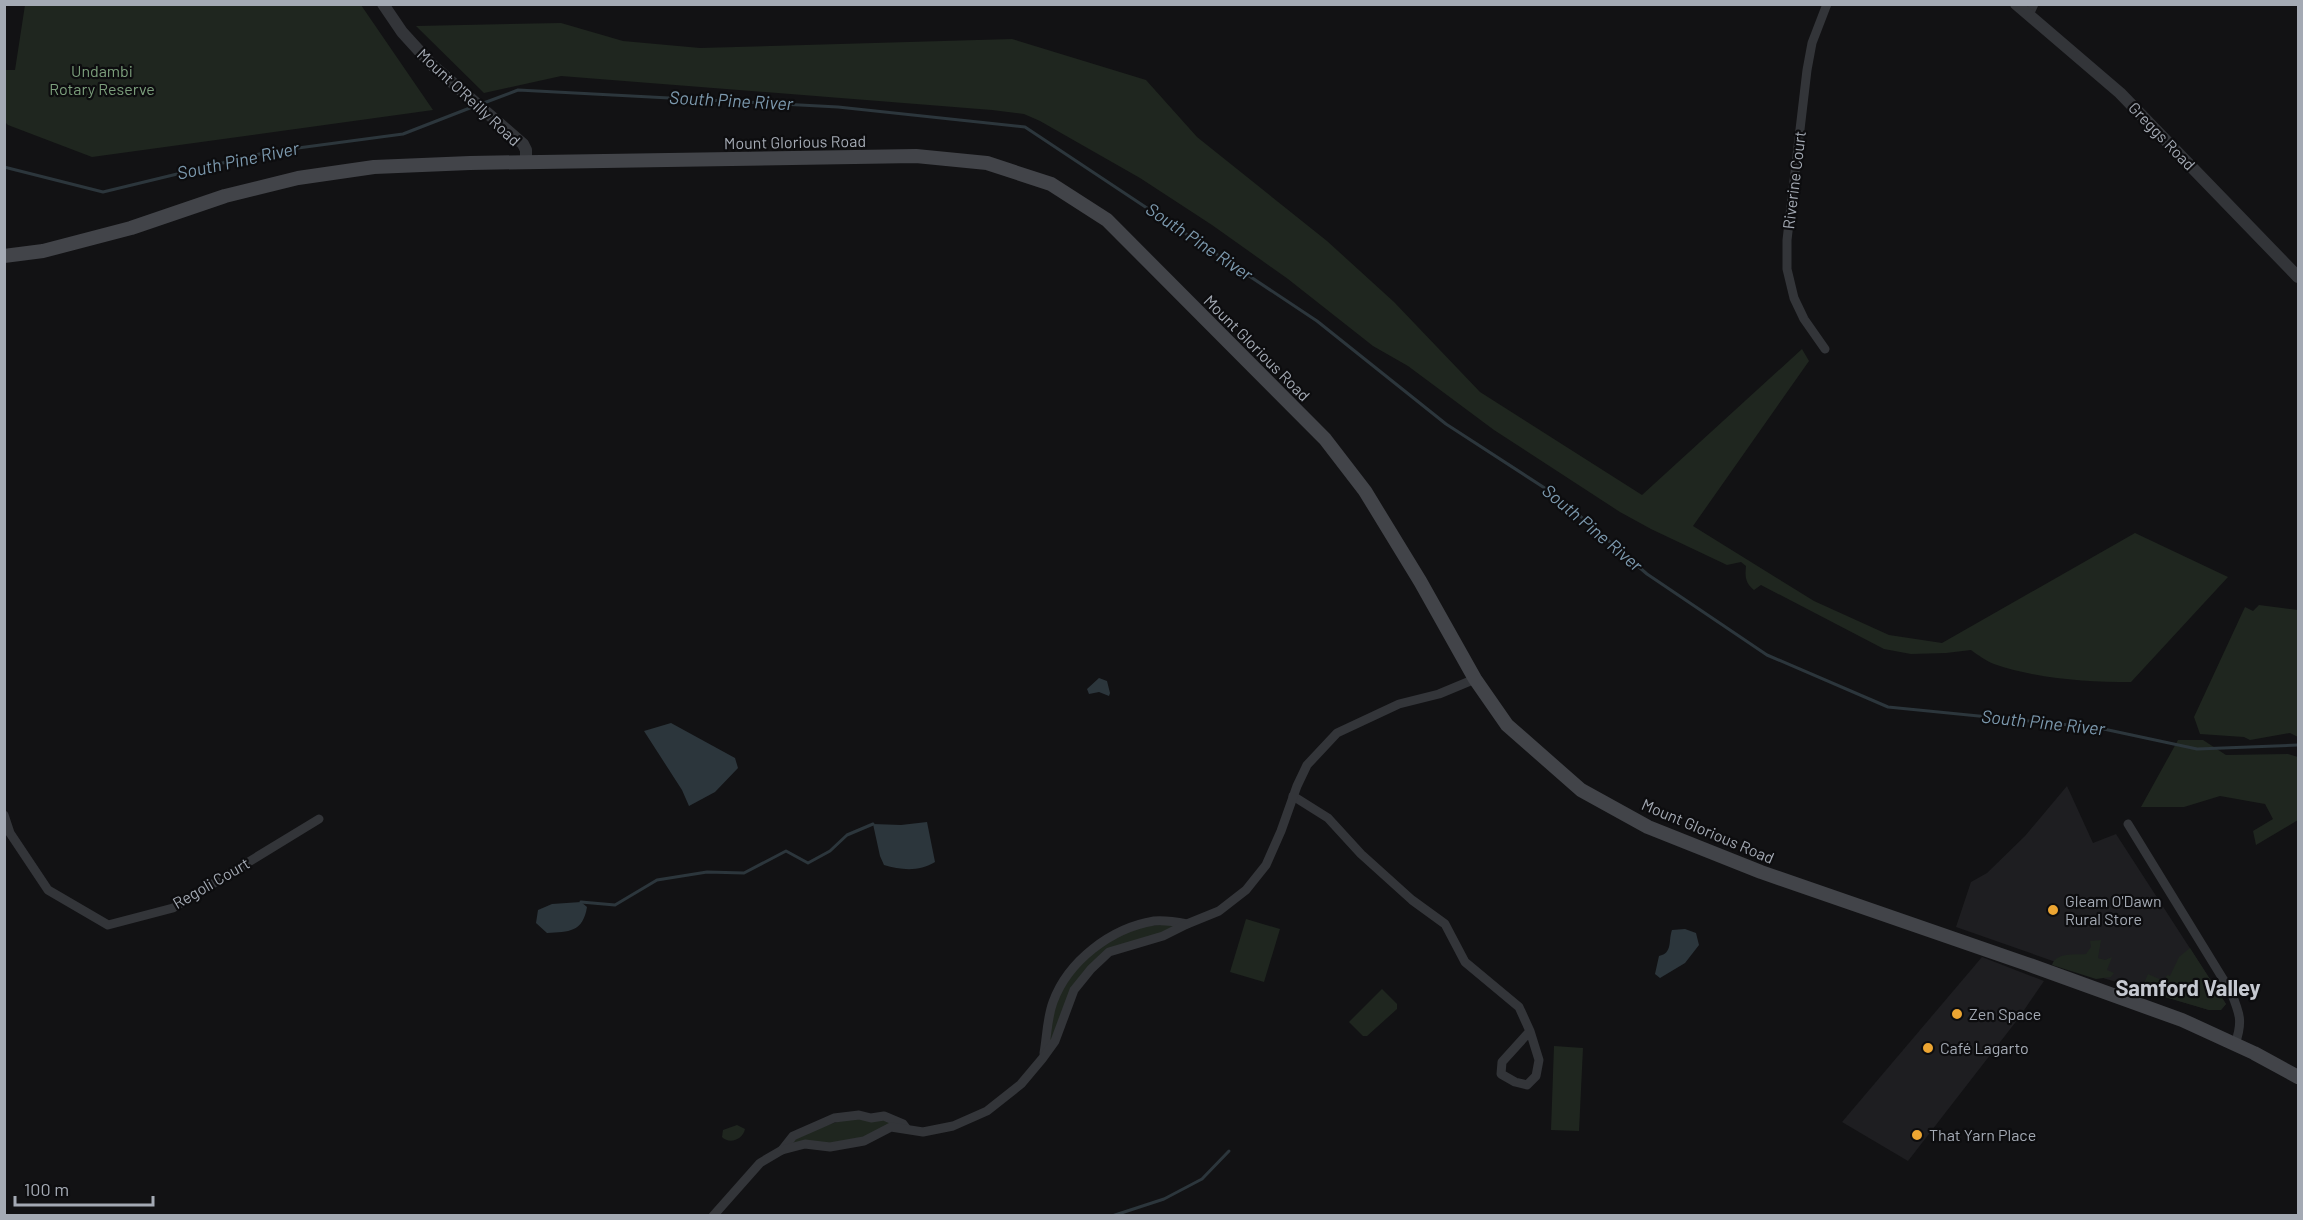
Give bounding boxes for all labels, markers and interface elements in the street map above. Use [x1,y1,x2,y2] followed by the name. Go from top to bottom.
[414,44,525,149] street label: Mount O'Reilly Road
[49,61,155,98] park label: Undambi Rotary Reserve
[669,86,794,114] water label: South Pine River
[2125,98,2200,174] street label: Greggs Road
[1778,130,1809,230] street label: Riverine Court
[724,131,866,152] street label: Mount Glorious Road
[175,136,301,184] water label: South Pine River
[1142,197,1258,285] water label: South Pine River
[1200,291,1314,405] street label: Mount Glorious Road
[1538,479,1648,576] water label: South Pine River
[1980,705,2107,739] water label: South Pine River
[1639,794,1777,867] street label: Mount Glorious Road
[169,853,252,912] street label: Regoli Court
[2065,891,2162,928] place label: Gleam O'Dawn Rural Store
[2046,903,2060,917] marker: Gleam O'Dawn Rural Store
[2115,974,2261,1000] district label: Samford Valley
[1969,1004,2041,1023] place label: Zen Space
[1950,1007,1964,1021] marker: Zen Space
[1940,1038,2029,1057] place label: Café Lagarto
[1921,1041,1935,1055] marker: Café Lagarto
[1929,1125,2036,1144] place label: That Yarn Place
[1910,1128,1924,1142] marker: That Yarn Place
[15,1169,153,1207] scale bar
[24,1178,69,1200] text: 100 m

